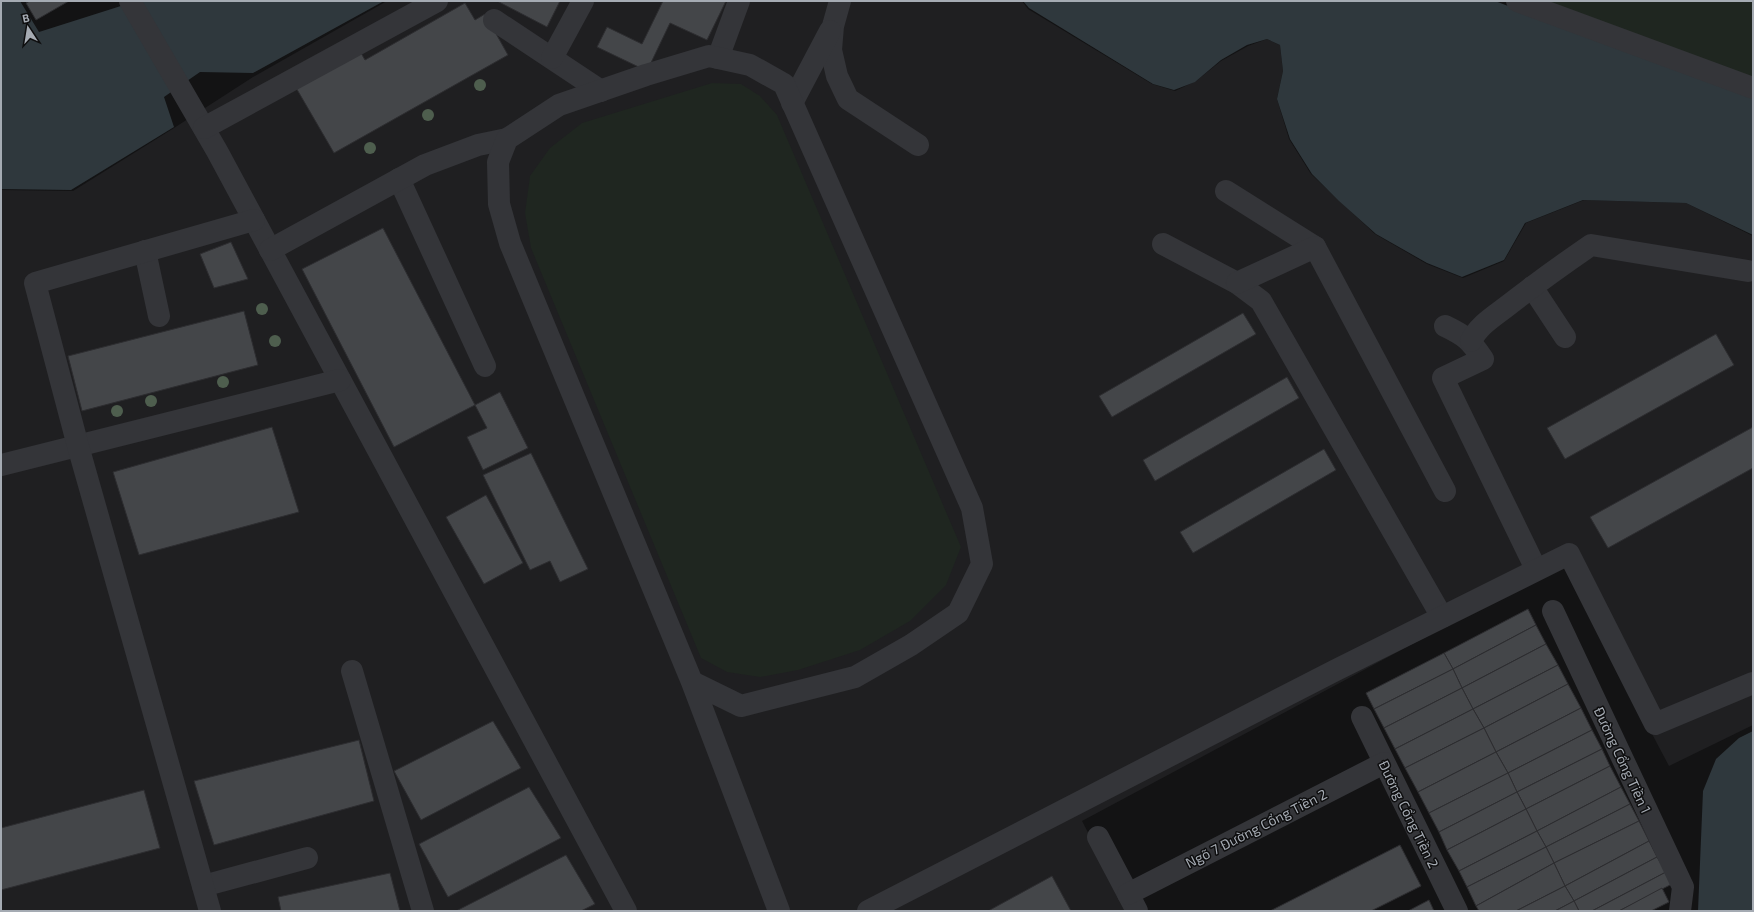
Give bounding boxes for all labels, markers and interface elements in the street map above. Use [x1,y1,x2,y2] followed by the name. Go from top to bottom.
[8,8,48,48] north arrow
[21,11,31,25] text: B
[1591,704,1655,816] street label: Đường Cổng Tiền 1
[1376,757,1443,871] street label: Đường Cổng Tiền 2
[1182,785,1330,871] street label: Ngõ 7 Đường Cổng Tiền 2

